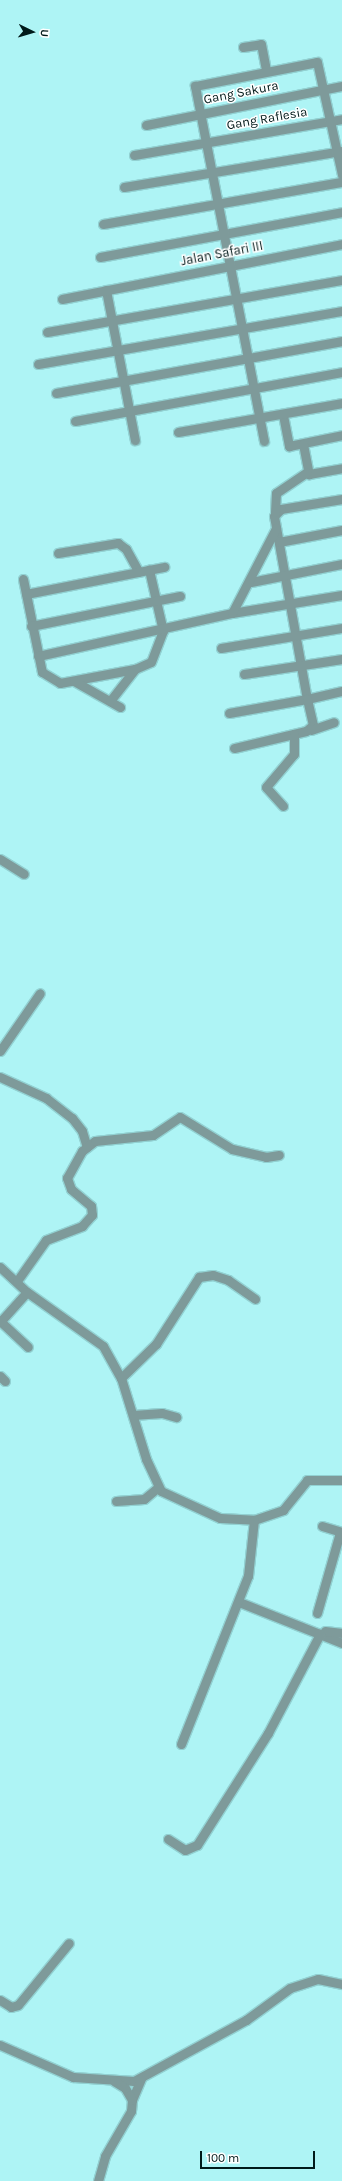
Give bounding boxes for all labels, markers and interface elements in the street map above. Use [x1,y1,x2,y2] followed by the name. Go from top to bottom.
[12,12,52,52] north arrow
[38,29,51,37] text: U
[202,78,280,108] street label: Gang Sakura
[225,104,309,134] street label: Gang Raflesia
[180,238,264,270] street label: Jalan Safari III
[202,2143,317,2169] scale bar
[207,2151,239,2165] text: 100 m

